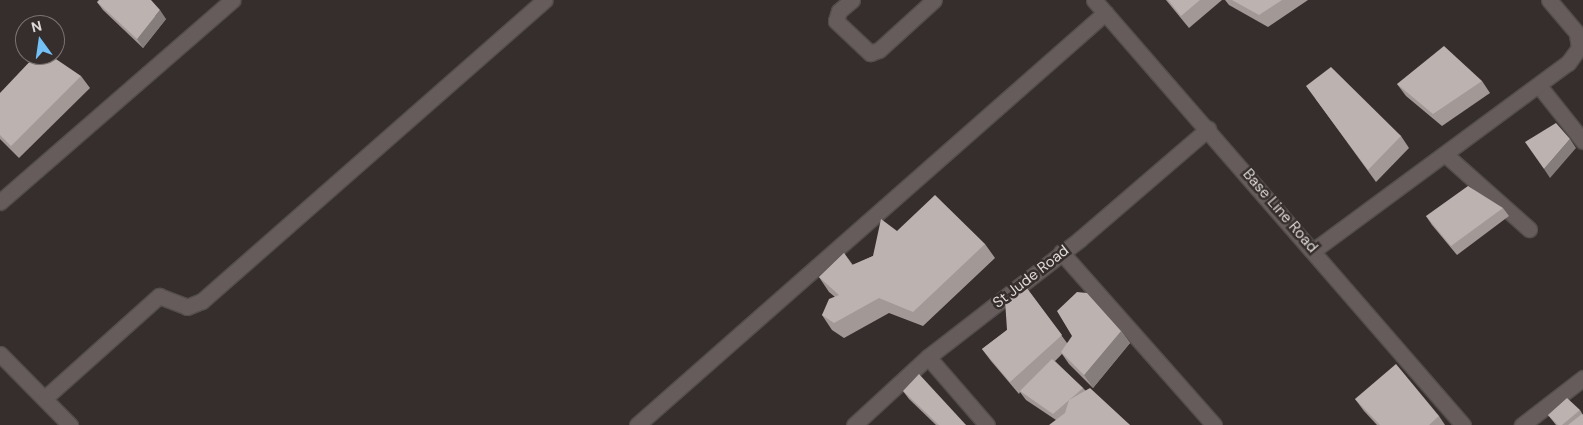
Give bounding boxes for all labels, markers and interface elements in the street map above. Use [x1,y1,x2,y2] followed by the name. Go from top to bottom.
[15,15,65,65] north arrow
[29,16,44,36] text: N
[1239,166,1321,256] street label: Base Line Road
[989,242,1073,312] street label: St Jude Road

